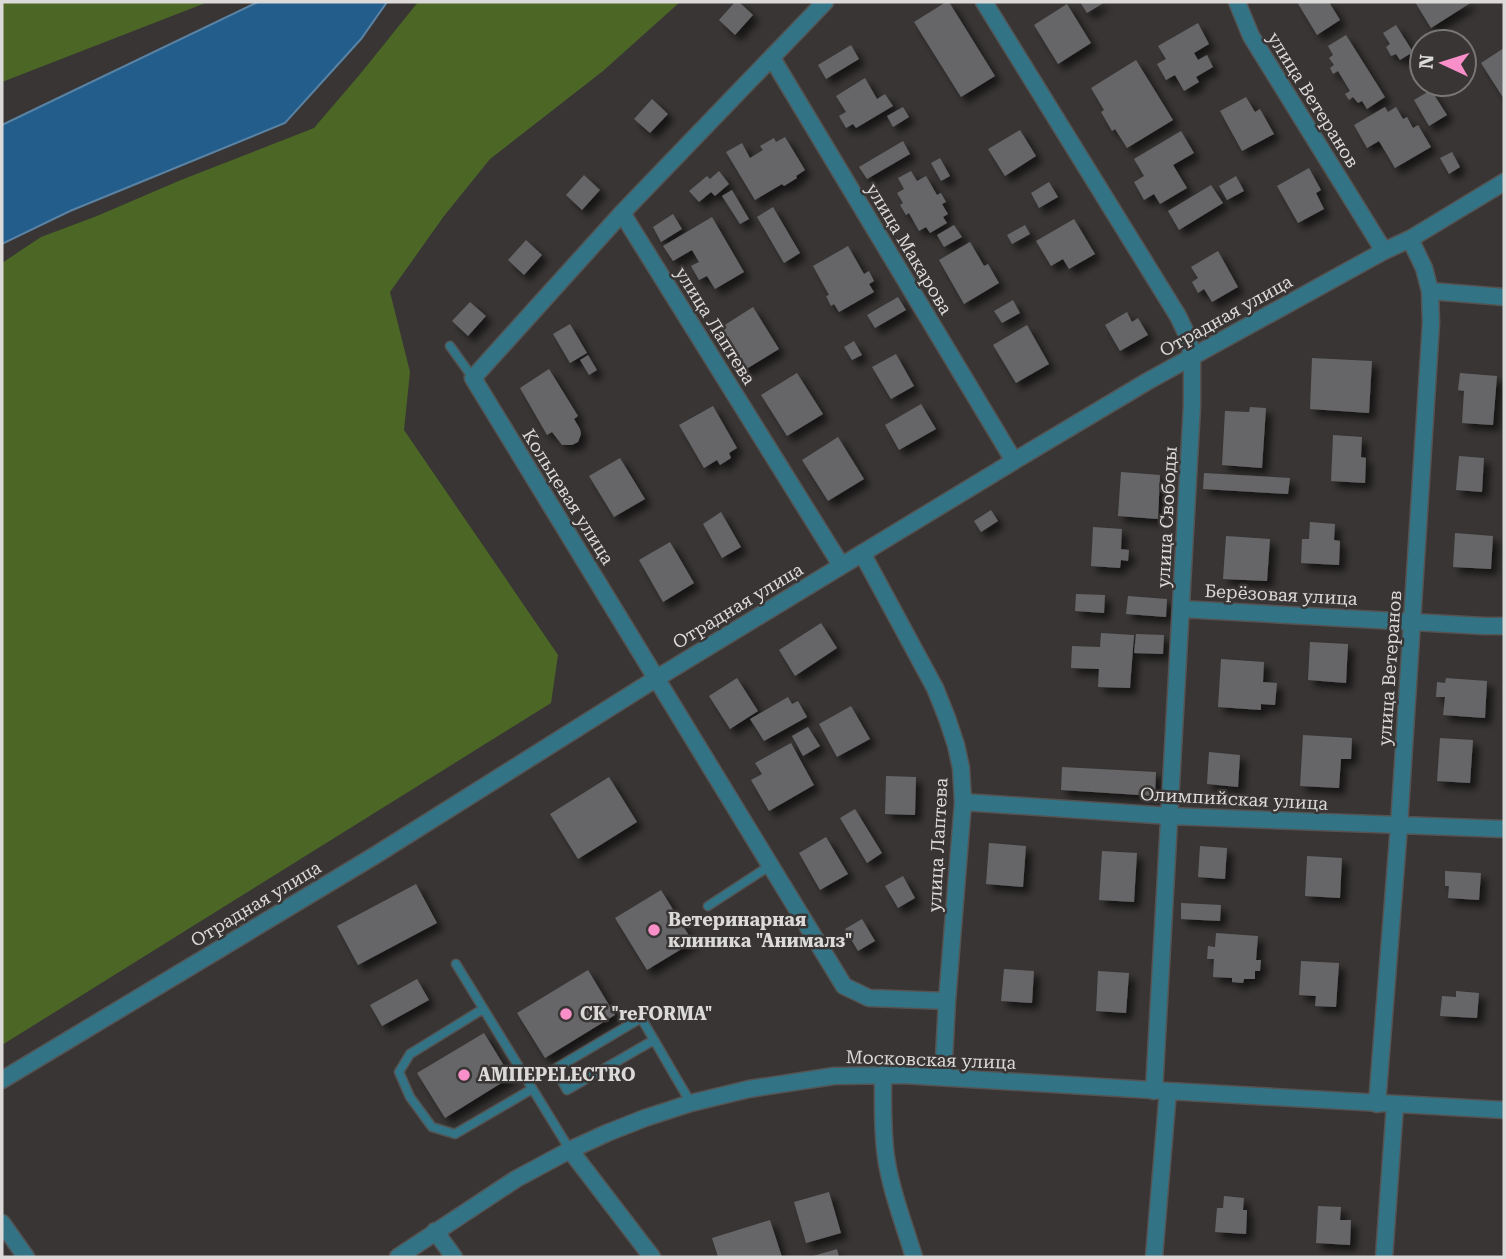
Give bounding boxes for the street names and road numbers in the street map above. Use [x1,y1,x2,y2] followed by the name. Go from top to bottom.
[1263,28,1364,171] street label: улица Ветеранов
[862,179,957,318] street label: улица Макарова
[671,263,760,389] street label: улица Лаптева
[1156,270,1296,361] street label: Отрадная улица
[518,425,619,569] street label: Кольцевая улица
[1152,445,1181,588] street label: улица Свободы
[669,558,807,653] street label: Отрадная улица
[1204,580,1358,609] street label: Берёзовая улица
[1374,590,1405,746] street label: улица Ветеранов
[923,777,952,913] street label: улица Лаптева
[1139,783,1329,814] street label: Олимпийская улица
[187,856,325,951] street label: Отрадная улица
[845,1046,1017,1073] street label: Московская улица

